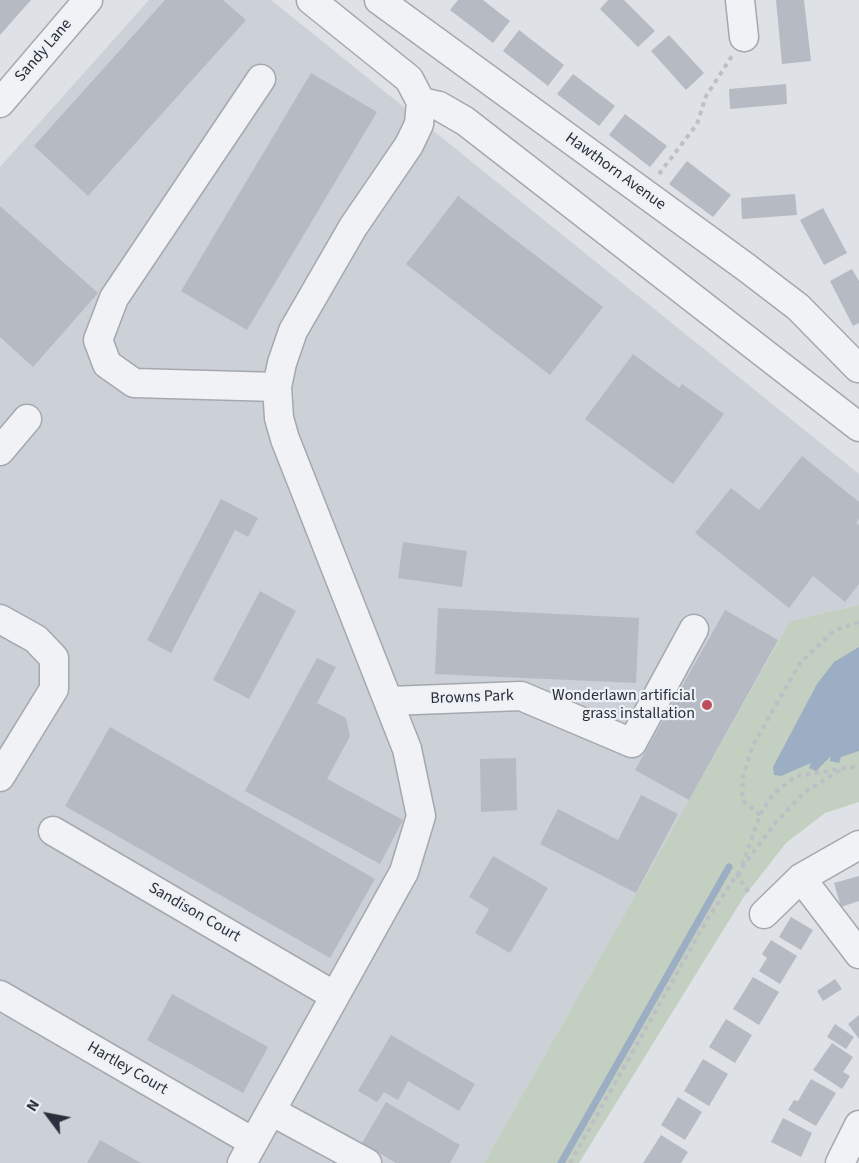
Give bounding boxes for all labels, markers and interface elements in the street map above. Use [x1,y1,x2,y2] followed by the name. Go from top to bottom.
[11,15,77,87] street label: Sandy Lane
[561,129,669,215] street label: Hawthorn Avenue
[552,686,695,724] place label: Wonderlawn artificial grass installation
[430,687,514,709] street label: Browns Park
[700,698,714,712] marker: Wonderlawn artificial grass installation
[145,879,243,947] street label: Sandison Court
[83,1038,171,1100] street label: Hartley Court
[18,1085,78,1145] north arrow
[21,1095,45,1116] text: N

